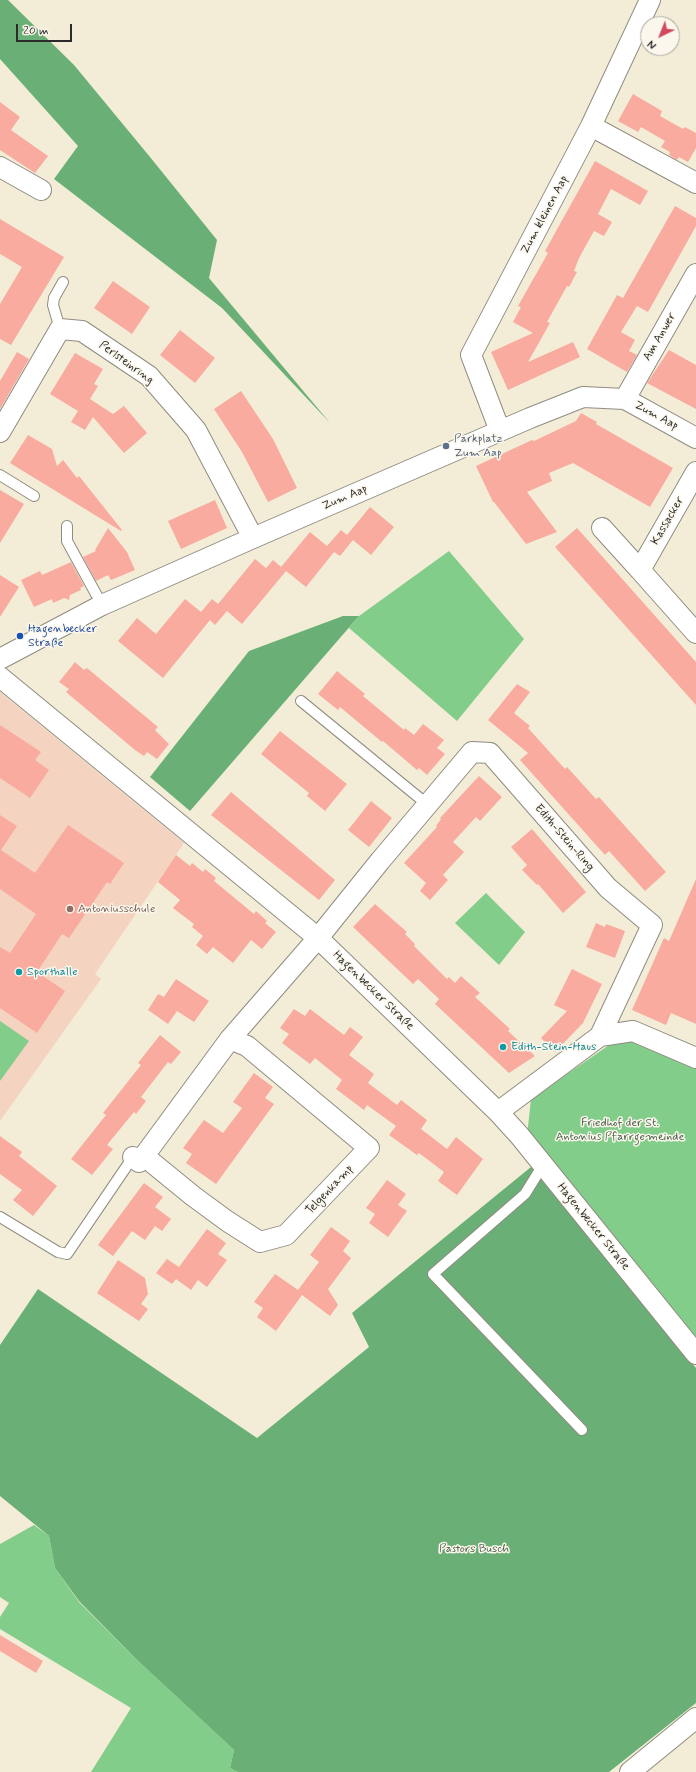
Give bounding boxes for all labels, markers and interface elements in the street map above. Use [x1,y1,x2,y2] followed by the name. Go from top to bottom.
[18,16,74,42] scale bar
[640,16,680,56] north arrow
[23,23,49,39] text: 20 m
[645,36,660,52] text: N
[518,173,572,257] street label: Zum kleinen Aap
[640,310,680,364] street label: Am Anwer
[96,338,156,388] street label: Perlsteinring
[632,398,680,434] street label: Zum Aap
[454,432,503,460] place label: Parkplatz Zum Aap
[441,441,451,451] marker: Parkplatz Zum Aap
[320,482,370,514] street label: Zum Aap
[648,494,688,548] street label: Kassacker
[28,622,97,650] place label: Hagenbecker Straße
[15,631,25,641] marker: Hagenbecker Straße
[531,802,597,874] street label: Edith-Stein-Ring
[78,902,155,916] place label: Antoniusschule
[65,904,75,914] marker: Antoniusschule
[329,948,417,1034] street label: Hagenbecker Straße
[27,965,78,979] place label: Sporthalle
[14,967,24,977] marker: Sporthalle
[511,1040,596,1054] place label: Edith-Stein-Haus
[498,1042,508,1052] marker: Edith-Stein-Haus
[556,1116,684,1144] park label: Friedhof der St. Antonius Pfarrgemeinde
[303,1162,357,1218] street label: Telgenkamp
[553,1181,633,1273] street label: Hagenbecker Straße
[439,1542,509,1556] park label: Pastors Busch

